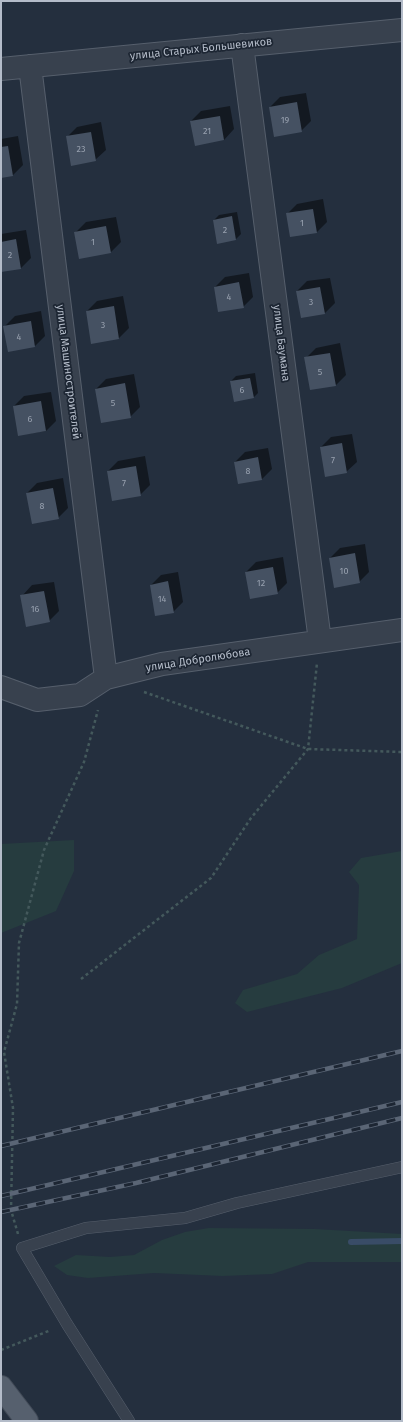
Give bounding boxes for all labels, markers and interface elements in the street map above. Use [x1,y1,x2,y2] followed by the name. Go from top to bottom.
[129,35,273,63] street label: улица Старых Большевиков
[281,115,289,125] house number: 19
[203,126,211,136] house number: 21
[77,144,85,154] house number: 23
[300,218,304,228] house number: 1
[223,225,227,235] house number: 2
[91,237,95,247] house number: 1
[8,250,12,260] house number: 2
[227,292,231,302] house number: 4
[309,297,313,307] house number: 3
[53,304,83,440] street label: улица Машиностроителей
[270,304,292,382] street label: улица Баумана
[101,320,105,330] house number: 3
[17,332,21,342] house number: 4
[318,367,322,377] house number: 5
[240,385,244,395] house number: 6
[111,398,115,408] house number: 5
[28,414,32,424] house number: 6
[331,455,335,465] house number: 7
[246,466,250,476] house number: 8
[122,478,126,488] house number: 7
[40,501,44,511] house number: 8
[340,566,348,576] house number: 10
[257,578,265,588] house number: 12
[158,594,166,604] house number: 14
[31,604,39,614] house number: 16
[145,645,251,675] street label: улица Добролюбова

